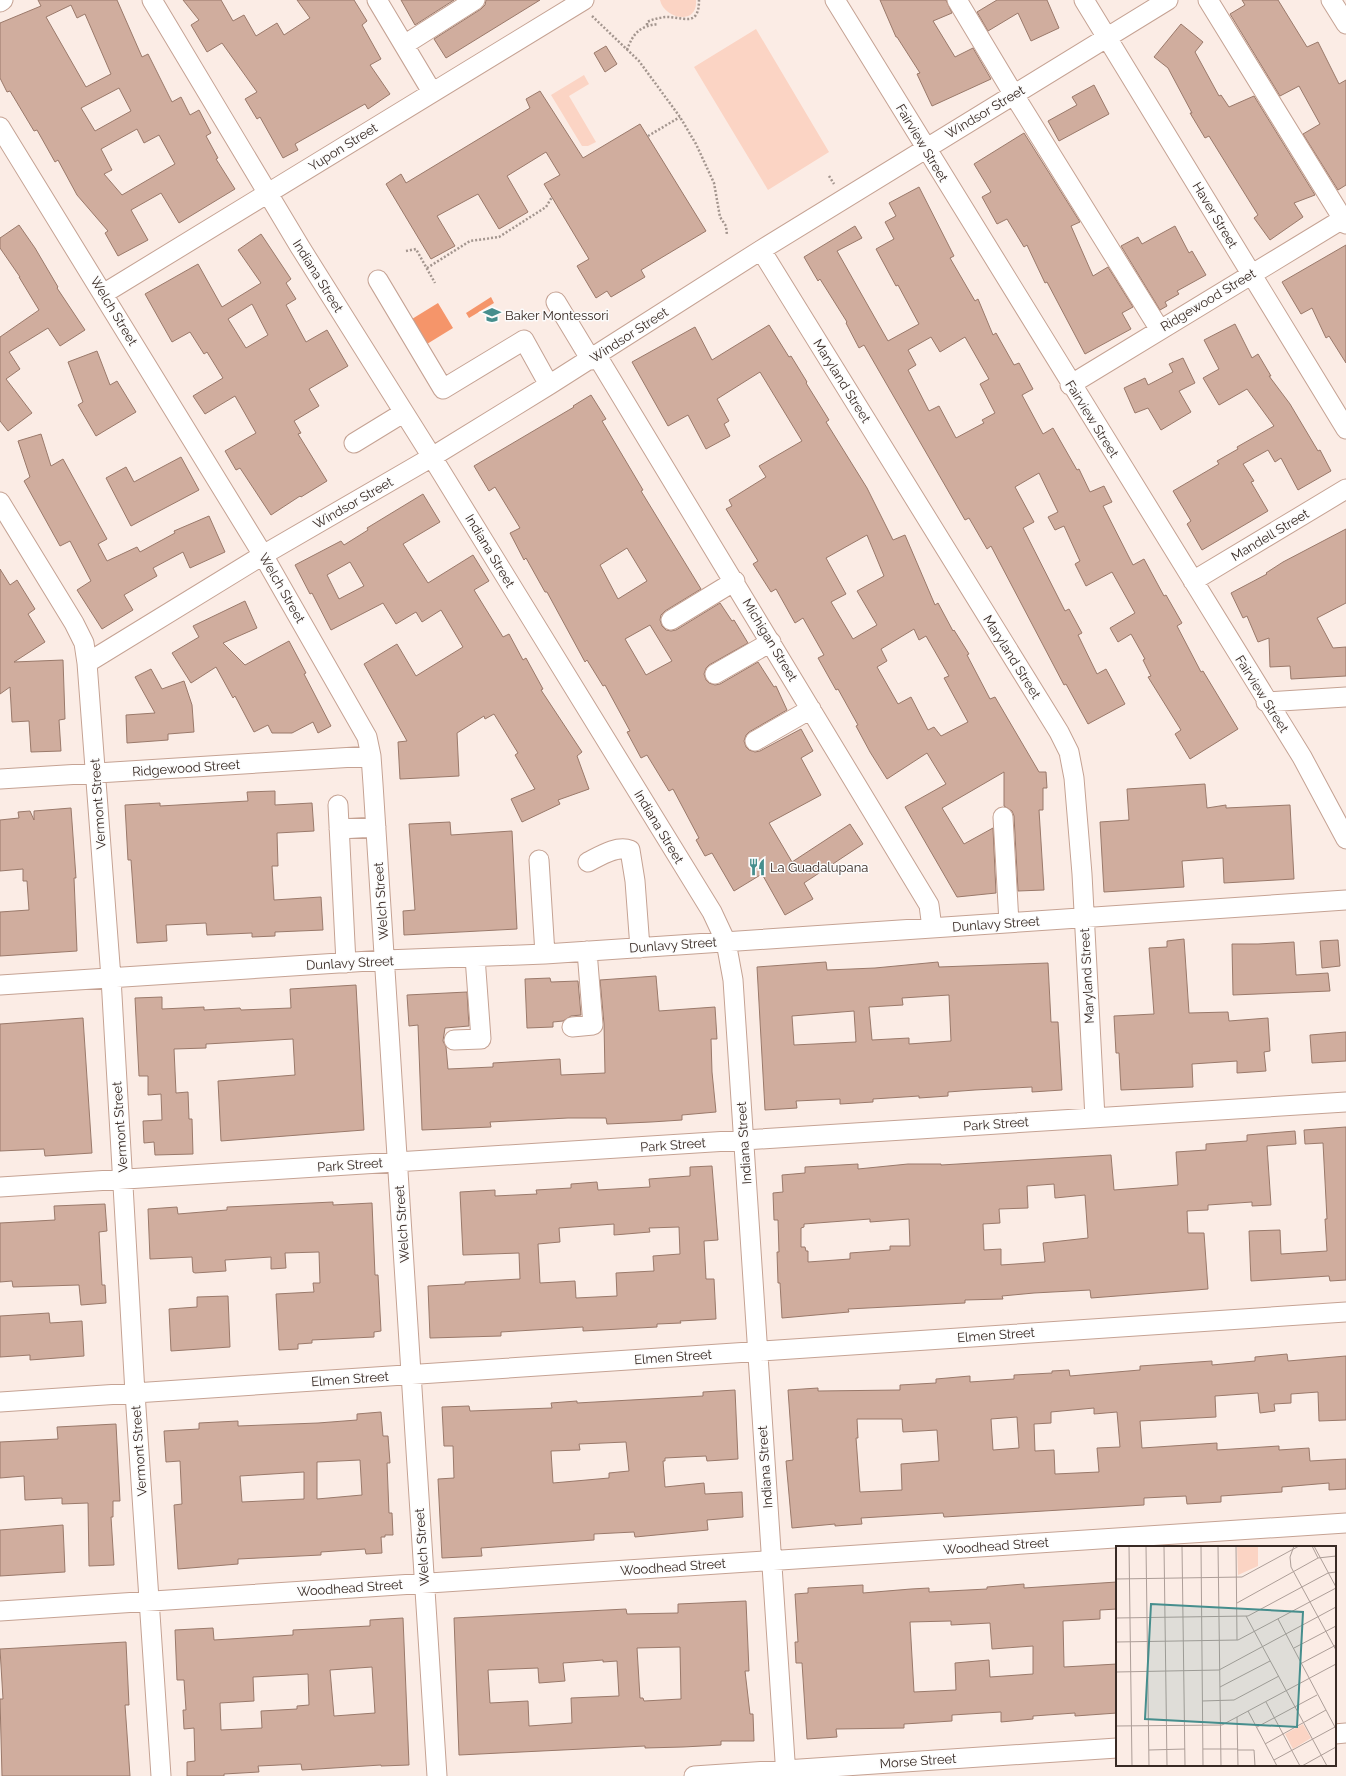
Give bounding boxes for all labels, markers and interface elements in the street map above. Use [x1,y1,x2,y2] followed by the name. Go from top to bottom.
[943,82,1028,142] street label: Windsor Street
[893,101,951,185] street label: Fairview Street
[306,120,381,174] street label: Yupon Street
[1189,179,1241,251] street label: Haver Street
[290,237,347,316] street label: Indiana Street
[1158,265,1259,334] street label: Ridgewood Street
[87,274,141,349] street label: Welch Street
[587,304,671,366] street label: Windsor Street
[482,305,502,325] school or university icon: Baker Montessori
[505,308,609,323] place label: Baker Montessori
[810,336,874,426] street label: Maryland Street
[1062,378,1122,461] street label: Fairview Street
[310,474,396,532] street label: Windsor Street
[1229,506,1312,564] street label: Mandell Street
[462,512,518,591] street label: Indiana Street
[256,550,308,626] street label: Welch Street
[739,596,801,685] street label: Michigan Street
[980,612,1044,702] street label: Maryland Street
[1232,653,1292,736] street label: Fairview Street
[87,757,109,850] street label: Vermont Street
[132,757,241,779] street label: Ridgewood Street
[631,788,687,867] street label: Indiana Street
[747,857,767,877] restaurant icon: La Guadalupana
[770,860,868,875] place label: La Guadalupana
[371,861,391,940] street label: Welch Street
[952,913,1041,935] street label: Dunlavy Street
[1077,927,1097,1024] street label: Maryland Street
[629,934,718,956] street label: Dunlavy Street
[306,953,395,973] street label: Dunlavy Street
[109,1080,131,1173] street label: Vermont Street
[734,1101,754,1185] street label: Indiana Street
[963,1114,1030,1134] street label: Park Street
[640,1135,707,1155] street label: Park Street
[317,1155,384,1175] street label: Park Street
[392,1184,412,1263] street label: Welch Street
[957,1325,1036,1345] street label: Elmen Street
[634,1347,713,1367] street label: Elmen Street
[311,1369,390,1389] street label: Elmen Street
[128,1404,150,1497] street label: Vermont Street
[755,1425,775,1509] street label: Indiana Street
[412,1507,432,1586] street label: Welch Street
[943,1535,1050,1557] street label: Woodhead Street
[1116,1546,1336,1766] inset map
[620,1556,727,1578] street label: Woodhead Street
[297,1577,404,1599] street label: Woodhead Street
[879,1751,957,1771] street label: Morse Street

